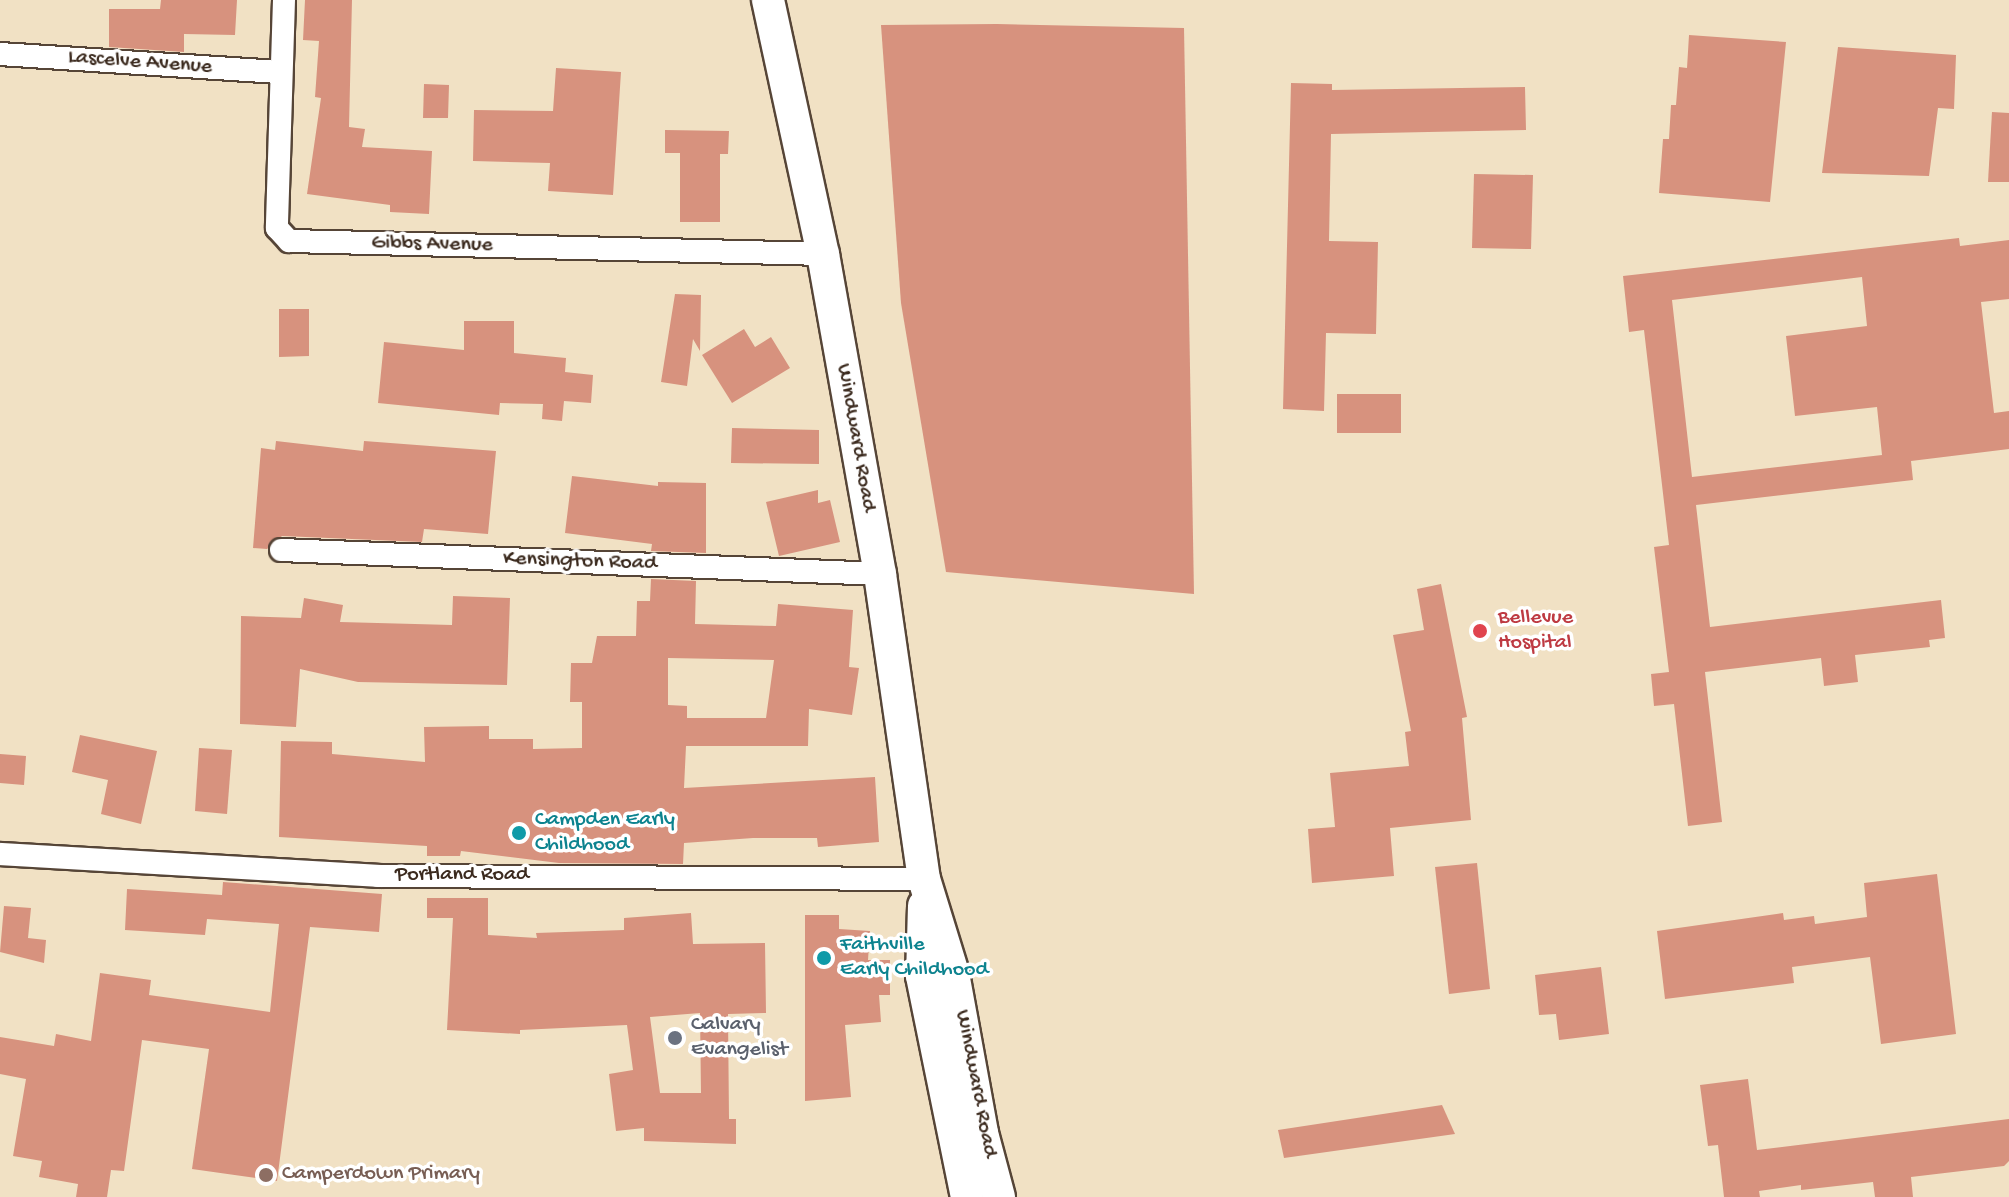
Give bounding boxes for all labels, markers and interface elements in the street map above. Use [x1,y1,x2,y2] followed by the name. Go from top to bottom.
[67,45,213,81] street label: Lascelve Avenue
[371,231,493,259] street label: Gibbs Avenue
[829,362,881,514] street label: Windward Road
[503,546,657,578] street label: Kensington Road
[1498,605,1573,656] place label: Bellevue Hospital
[1469,620,1491,642] marker: Bellevue Hospital
[535,807,675,858] place label: Campden Early Childhood
[510,824,528,842] marker: Campden Early Childhood
[395,863,529,889] street label: Portland Road
[840,932,988,984] place label: Faithville Early Childhood
[815,949,833,967] marker: Faithville Early Childhood
[948,1008,1002,1160] street label: Windward Road
[691,1012,788,1064] place label: Calvary Evangelist
[666,1029,684,1047] marker: Calvary Evangelist
[282,1162,480,1188] place label: Camperdown Primary
[257,1166,275,1184] marker: Camperdown Primary

